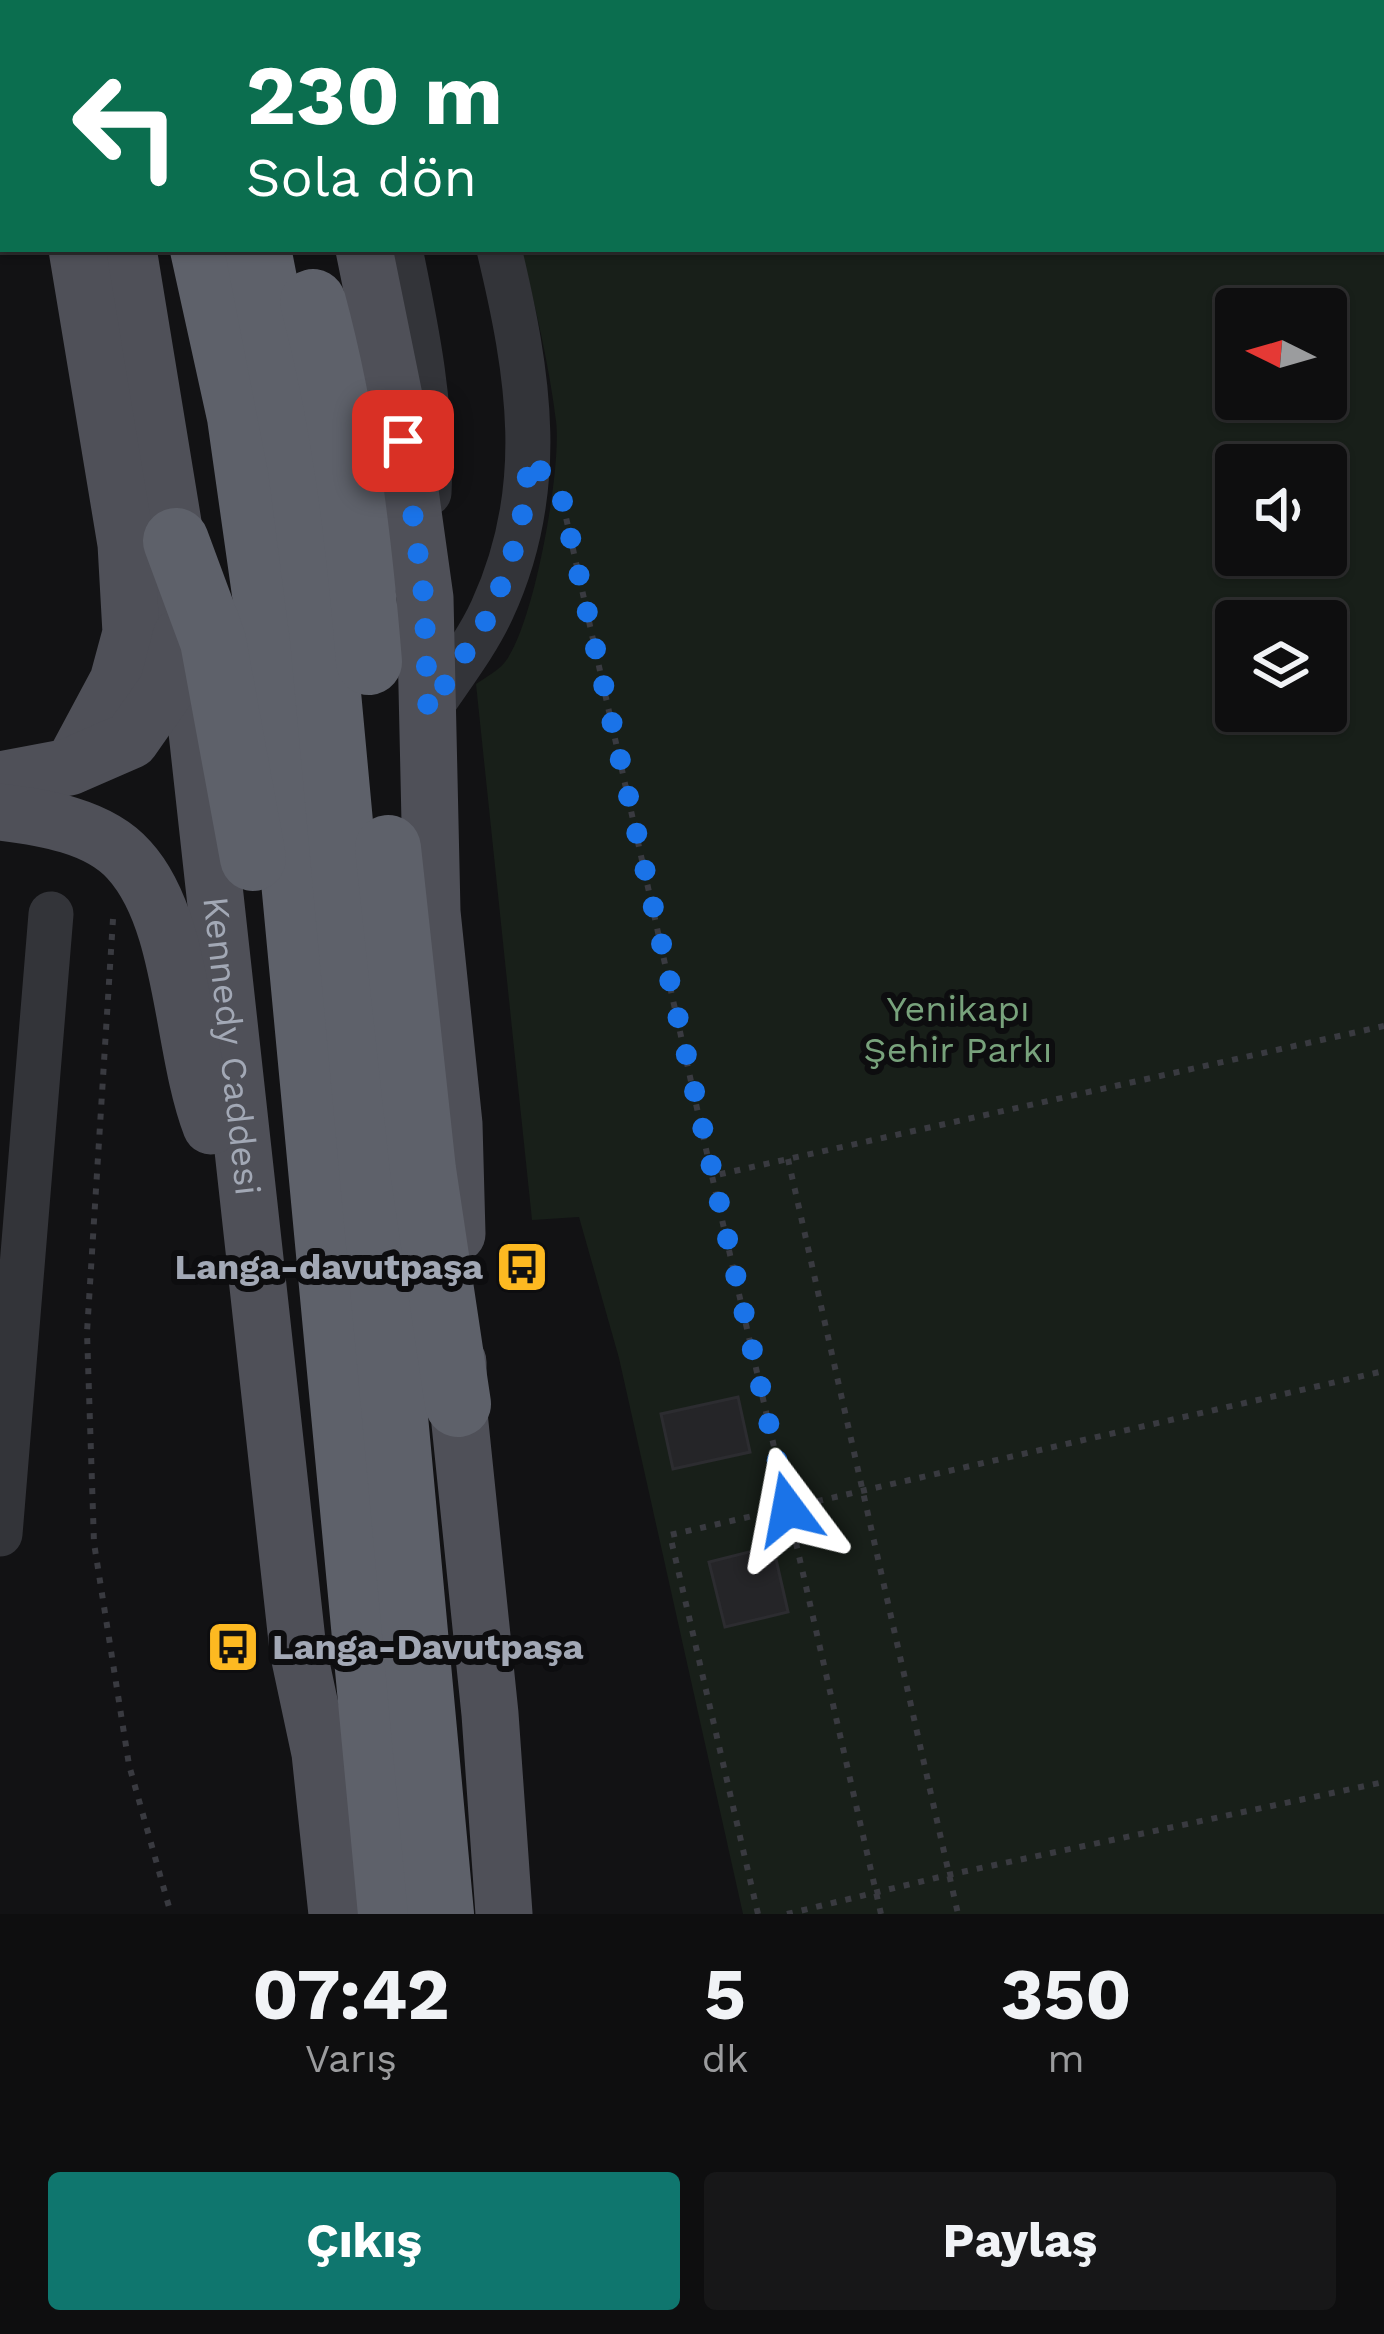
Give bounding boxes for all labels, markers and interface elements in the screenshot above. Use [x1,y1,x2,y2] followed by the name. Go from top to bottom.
[246,46,503,144] text: 230 m
[48,48,204,204] icon: left
[246,146,477,209] text: Sola dön
[1215,288,1347,420] north arrow
[1215,288,1347,732] map controls
[352,390,454,492] pin
[370,408,436,474] icon: arrive
[1215,444,1347,576] button: sound
[1215,600,1347,732] button: layers
[194,894,269,1198] street label: Kennedy Caddesi
[864,988,1052,1071] park label: Yenikapı Şehir Parkı
[494,1239,550,1295] bus stop icon: Langa-davutpaşa
[174,1246,483,1288] place label: Langa-davutpaşa
[725,1446,851,1572] position arrow
[205,1619,261,1675] bus stop icon: Langa-Davutpaşa
[272,1626,584,1668] place label: Langa-Davutpaşa
[252,1952,450,2036] text: 07:42
[704,1952,746,2036] text: 5
[1001,1952,1132,2036] text: 350
[305,2036,397,2081] text: Varış
[702,2036,748,2081] text: dk
[1048,2036,1085,2081] text: m
[48,2172,680,2310] button: Çıkış
[704,2172,1336,2310] button: Paylaş

